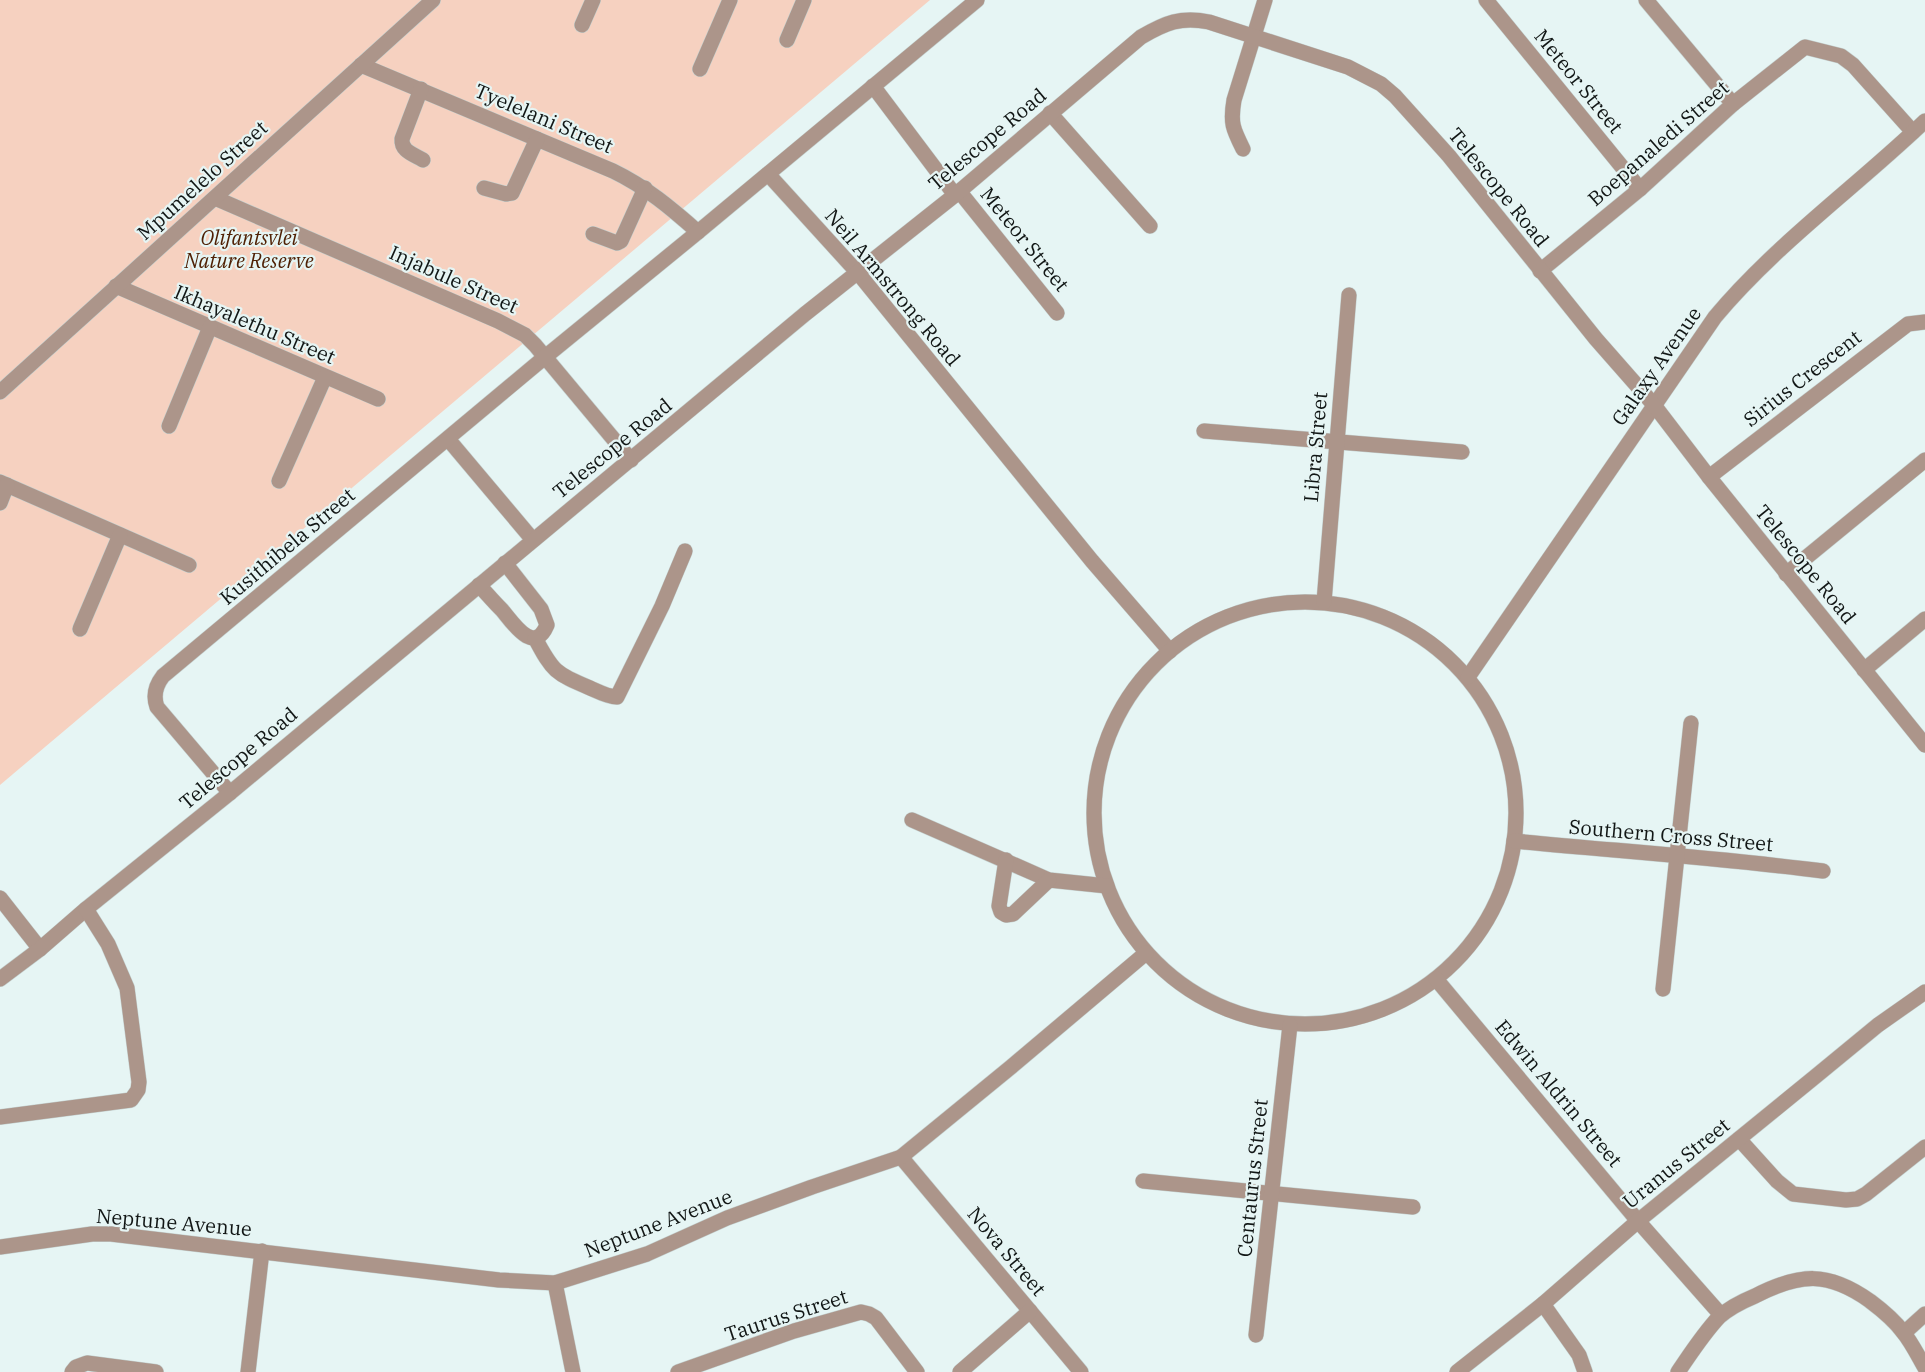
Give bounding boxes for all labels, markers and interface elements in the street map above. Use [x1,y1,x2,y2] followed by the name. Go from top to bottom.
[1529,23,1629,139] street label: Meteor Street
[1582,74,1734,212] street label: Boepanaledi Street
[471,77,617,159] street label: Tyelelani Street
[922,82,1052,196] street label: Telescope Road
[131,114,273,246] street label: Mpumelelo Street
[1442,122,1556,252] street label: Telescope Road
[975,181,1075,297] street label: Meteor Street
[819,203,967,371] street label: Neil Armstrong Road
[183,224,314,274] park label: Olifantsvlei Nature Reserve
[385,239,523,319] street label: Injabule Street
[170,278,340,370] street label: Ikhayalethu Street
[1605,301,1707,431] street label: Galaxy Avenue
[1737,323,1867,433] street label: Sirius Crescent
[547,391,677,505] street label: Telescope Road
[1297,391,1333,503] street label: Libra Street
[214,481,360,611] street label: Kusithibela Street
[1749,499,1863,629] street label: Telescope Road
[173,701,303,815] street label: Telescope Road
[1568,813,1774,857] street label: Southern Cross Street
[1489,1014,1629,1172] street label: Edwin Aldrin Street
[1230,1098,1274,1258] street label: Centaurus Street
[1617,1112,1735,1214] street label: Uranus Street
[580,1182,736,1264] street label: Neptune Avenue
[962,1201,1052,1301] street label: Nova Street
[95,1202,253,1242] street label: Neptune Avenue
[721,1282,851,1348] street label: Taurus Street

